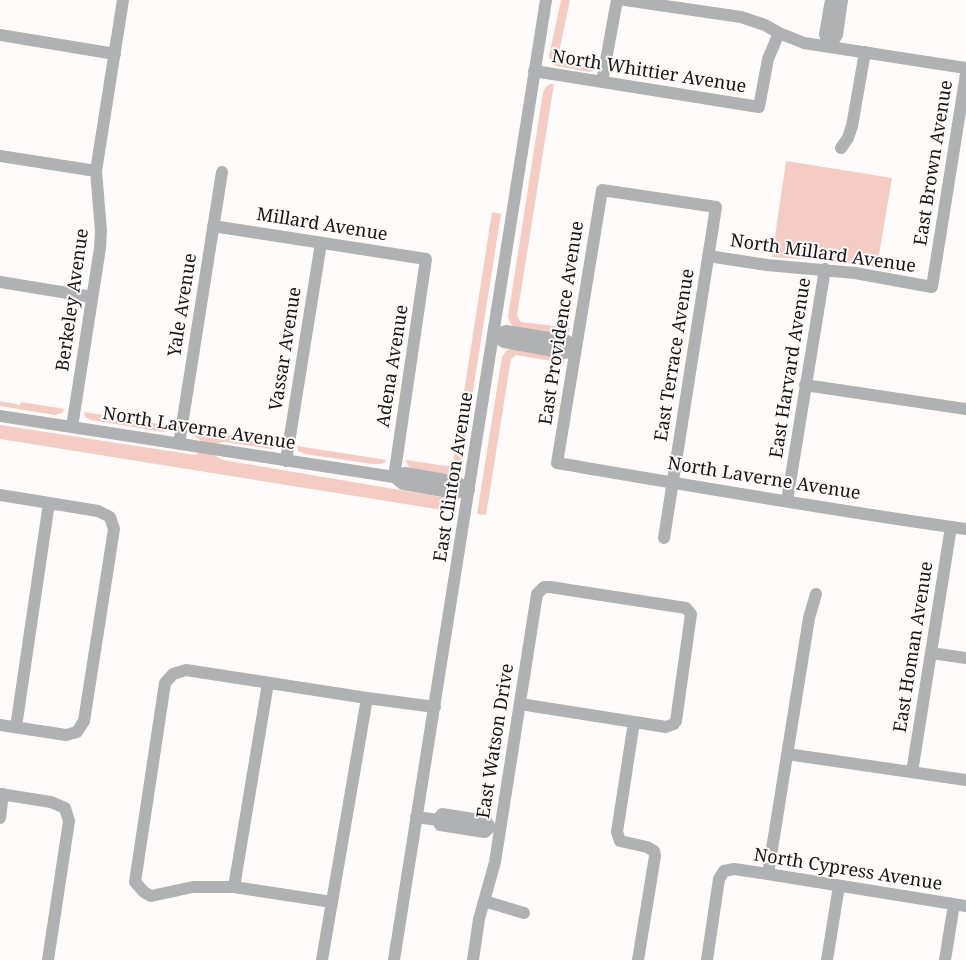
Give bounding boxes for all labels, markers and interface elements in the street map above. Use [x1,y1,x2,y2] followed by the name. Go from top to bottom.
[550,46,748,98] street label: North Whittier Avenue
[910,79,958,247] street label: East Brown Avenue
[255,204,389,246] street label: Millard Avenue
[535,219,589,427] street label: East Providence Avenue
[52,227,94,373] street label: Berkeley Avenue
[729,230,917,278] street label: North Millard Avenue
[164,252,202,358] street label: Yale Avenue
[651,267,699,443] street label: East Terrace Avenue
[766,276,816,460] street label: East Harvard Avenue
[266,286,306,412] street label: Vassar Avenue
[373,303,413,429] street label: Adena Avenue
[430,390,478,564] street label: East Clinton Avenue
[101,403,297,455] street label: North Laverne Avenue
[666,453,862,505] street label: North Laverne Avenue
[890,560,938,734] street label: East Homan Avenue
[473,662,519,820] street label: East Watson Drive
[752,844,944,896] street label: North Cypress Avenue

